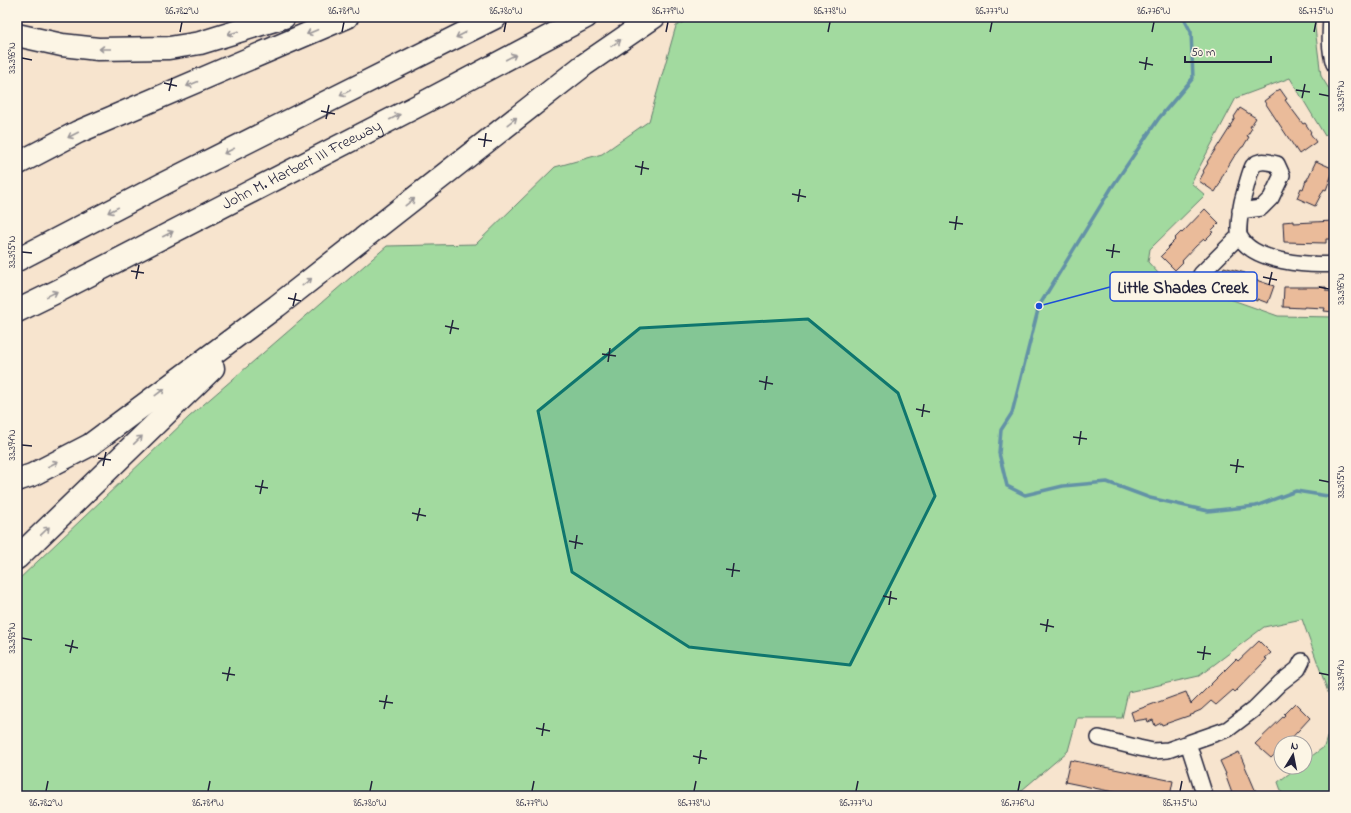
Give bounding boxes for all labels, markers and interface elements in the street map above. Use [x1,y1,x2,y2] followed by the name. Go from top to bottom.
[165,4,199,19] text: 86.782°W
[328,4,360,19] text: 86.781°W
[490,4,523,19] text: 86.780°W
[652,4,684,19] text: 86.779°W
[814,4,847,19] text: 86.778°W
[976,4,1009,19] text: 86.777°W
[1137,4,1171,19] text: 86.776°W
[1299,4,1334,19] text: 86.775°W
[306,29,318,37] one-way arrow
[227,30,240,37] one-way arrow
[455,31,467,39] one-way arrow
[1185,38,1271,64] scale bar
[610,39,621,47] one-way arrow
[5,42,20,74] text: 33.396°N
[1191,44,1215,62] text: 50 m
[99,45,112,53] one-way arrow
[504,53,516,60] one-way arrow
[187,80,199,88] one-way arrow
[1334,80,1349,112] text: 33.397°N
[339,90,351,97] one-way arrow
[389,113,401,120] one-way arrow
[218,114,386,217] street label: John M. Harbert III Freeway
[507,117,518,126] one-way arrow
[67,132,79,139] one-way arrow
[223,148,235,156] one-way arrow
[404,197,415,206] one-way arrow
[107,207,119,214] one-way arrow
[161,230,173,237] one-way arrow
[5,235,20,268] text: 33.395°N
[1110,272,1257,301] callout: Little Shades Creek
[1334,273,1349,305] text: 33.396°N
[1117,276,1249,301] text: Little Shades Creek
[302,277,313,286] one-way arrow
[46,290,58,297] one-way arrow
[155,388,166,397] one-way arrow
[5,429,20,461] text: 33.394°N
[133,435,143,445] one-way arrow
[46,460,58,468] one-way arrow
[1334,465,1349,498] text: 33.395°N
[40,526,50,536] one-way arrow
[5,622,20,654] text: 33.393°N
[1334,659,1349,691] text: 33.394°N
[1273,735,1313,775] north arrow
[1290,738,1300,755] text: N
[29,796,63,811] text: 86.782°W
[192,796,224,811] text: 86.781°W
[354,796,387,811] text: 86.780°W
[516,796,548,811] text: 86.779°W
[678,796,711,811] text: 86.778°W
[840,796,873,811] text: 86.777°W
[1001,796,1035,811] text: 86.776°W
[1163,796,1198,811] text: 86.775°W

